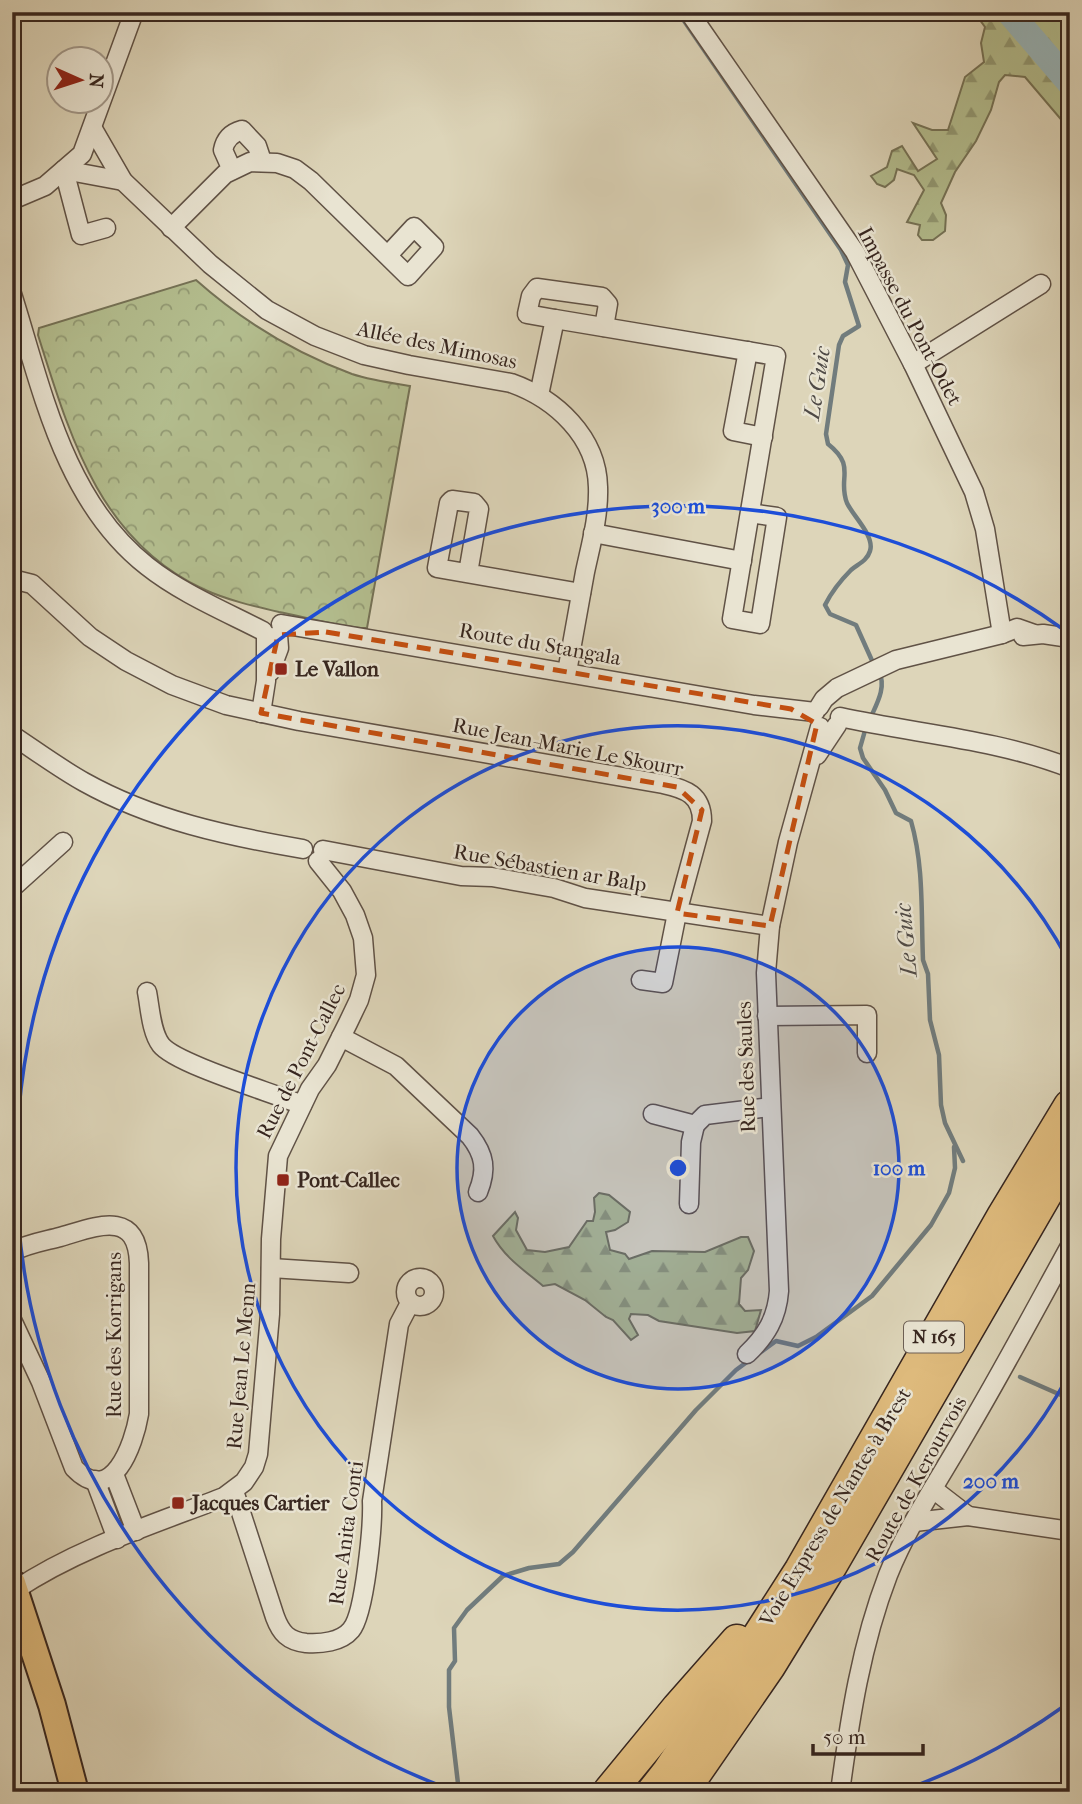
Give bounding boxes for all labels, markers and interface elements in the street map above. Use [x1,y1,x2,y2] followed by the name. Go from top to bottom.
[46,46,116,116] north arrow
[85,73,107,89] text: N
[853,223,967,410] street label: Impasse du Pont-Odet
[354,316,519,374] street label: Allée des Mimosas
[798,343,836,423] water label: Le Guic
[651,494,705,518] text: 300 m
[457,618,623,670] street label: Route du Stangala
[295,657,380,681] place label: Le Vallon
[273,661,289,677] marker: Le Vallon
[450,713,686,781] street label: Rue Jean-Marie Le Skourr
[452,839,648,897] street label: Rue Sébastien ar Balp
[889,901,923,980] water label: Le Guic
[252,980,350,1142] street label: Rue de Pont-Callec
[732,1000,760,1133] street label: Rue des Saules
[666,1156,690,1180] centre of rings
[873,1156,926,1180] text: 100 m
[297,1168,400,1192] place label: Pont-Callec
[275,1172,291,1188] marker: Pont-Callec
[102,1252,126,1418] street label: Rue des Korrigans
[222,1282,260,1450] street label: Rue Jean Le Menn
[904,1322,964,1352] road number: N 165
[754,1383,916,1632] street label: Voie Express de Nantes à Brest
[860,1392,972,1566] street label: Route de Kerourvois
[324,1459,368,1607] street label: Rue Anita Conti
[963,1469,1020,1493] text: 200 m
[190,1491,331,1515] place label: Jacques Cartier
[170,1495,186,1511] marker: Jacques Cartier
[813,1713,923,1757] scale bar
[823,1725,866,1749] text: 50 m

